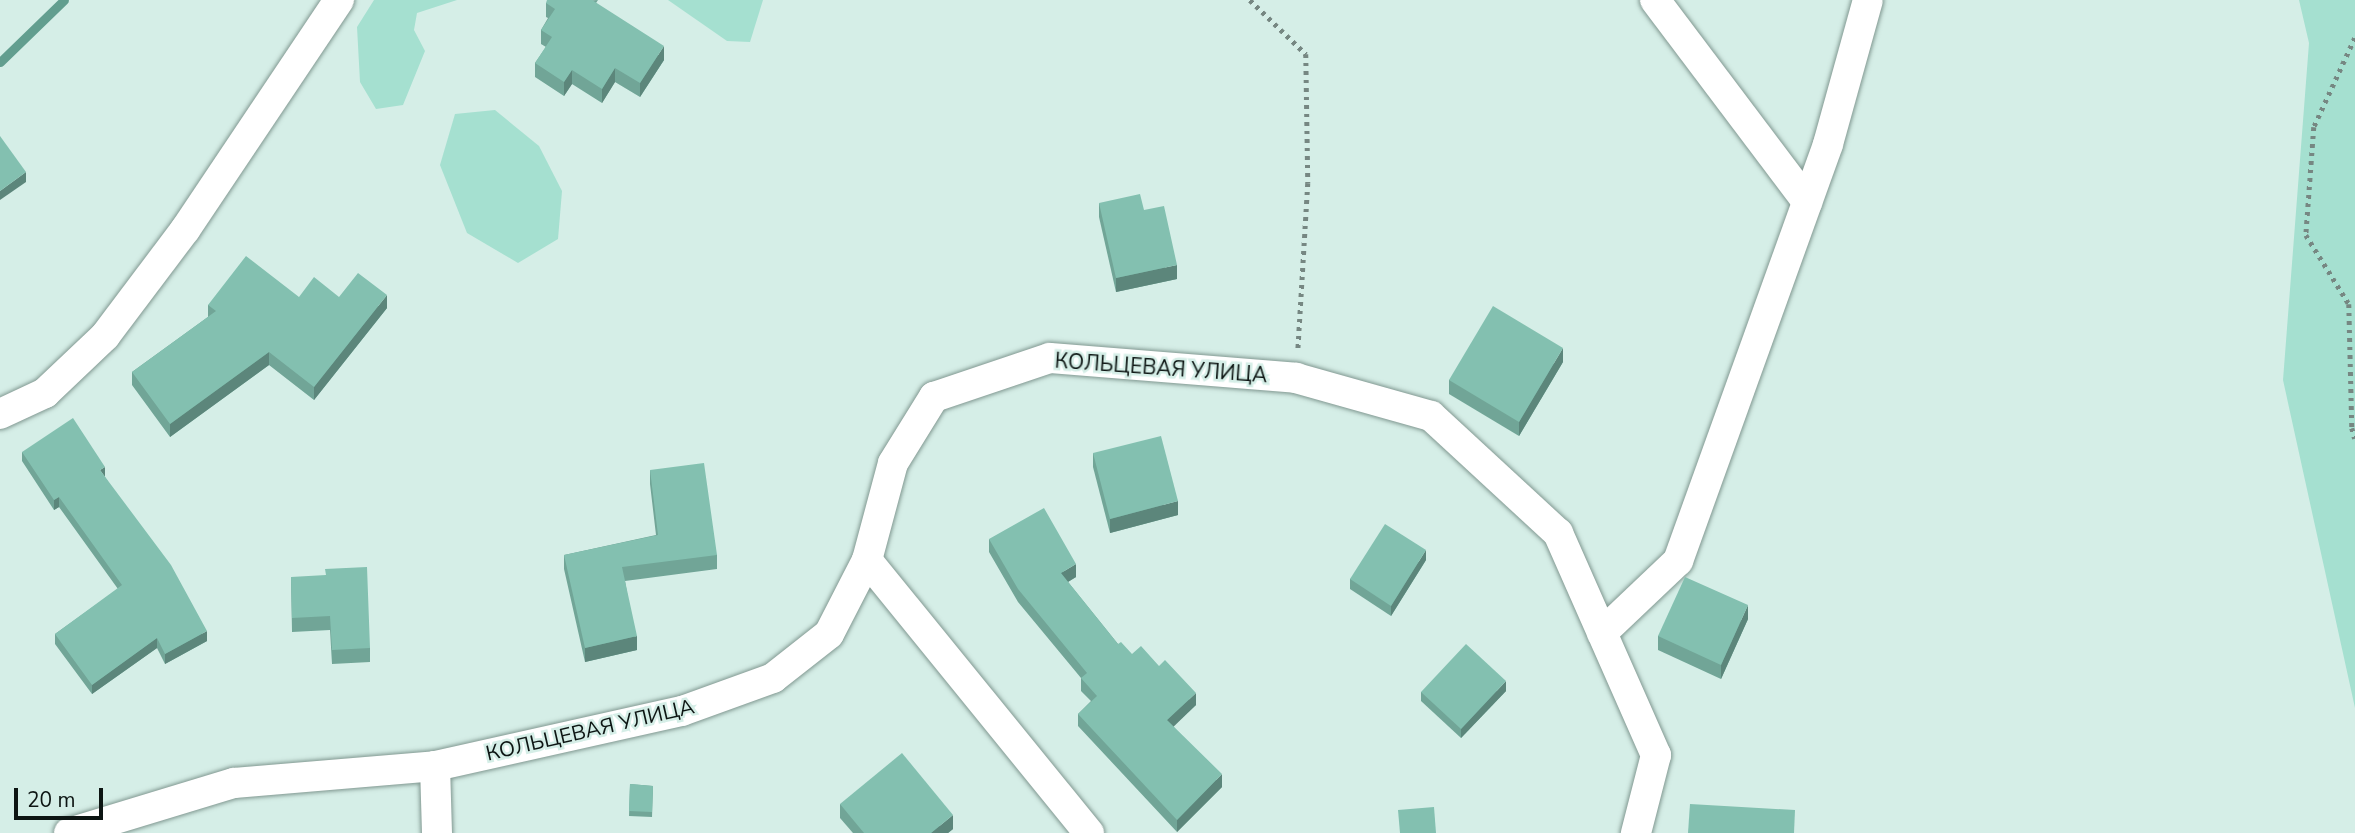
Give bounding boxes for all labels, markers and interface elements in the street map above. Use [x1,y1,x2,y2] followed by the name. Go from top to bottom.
[1054,348,1268,388] street label: КОЛЬЦЕВАЯ УЛИЦА
[483,694,697,766] street label: КОЛЬЦЕВАЯ УЛИЦА
[18,774,107,818] scale bar
[27,786,76,814] text: 20 m

